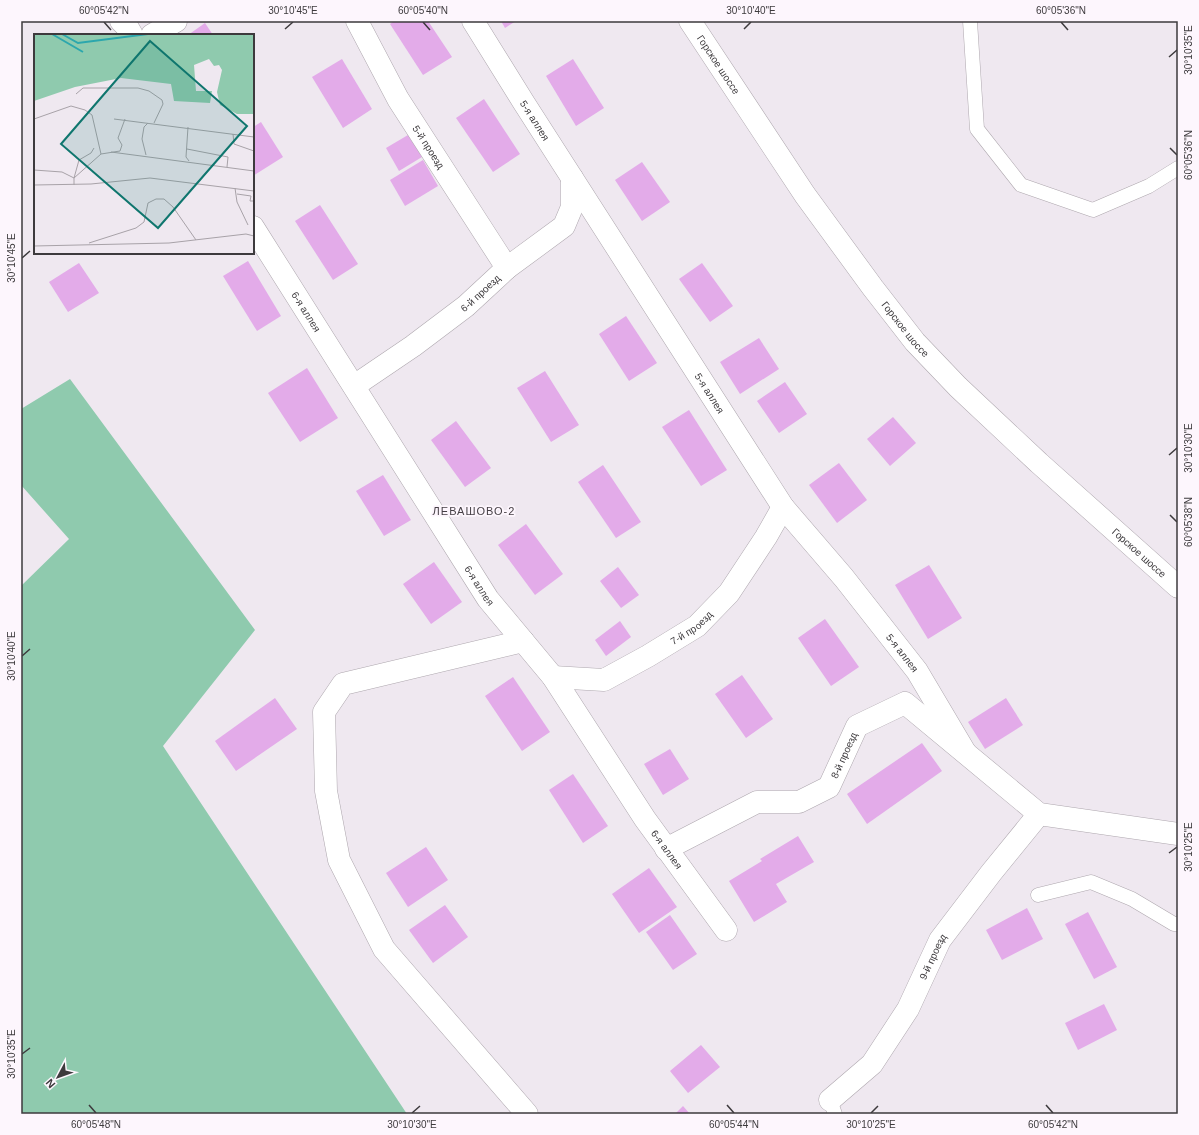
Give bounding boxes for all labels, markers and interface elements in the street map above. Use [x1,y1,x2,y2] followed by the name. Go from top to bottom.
[79,5,129,16] text: 60°05'42"N
[268,5,318,16] text: 30°10'45"E
[398,5,448,16] text: 60°05'40"N
[726,5,776,16] text: 30°10'40"E
[1036,5,1086,16] text: 60°05'36"N
[1183,25,1194,75] text: 30°10'35"E
[695,33,742,97] street label: Горское шоссе
[34,34,254,254] inset map
[518,98,551,143] street label: 5-я аллея
[410,123,447,171] street label: 5-й проезд
[1183,130,1194,180] text: 60°05'36"N
[6,233,17,283] text: 30°10'45"E
[459,272,502,314] street label: 6-й проезд
[289,290,323,334] street label: 6-я аллея
[879,299,931,359] street label: Горское шоссе
[693,371,726,415] street label: 5-я аллея
[1183,423,1194,473] text: 30°10'30"E
[1183,497,1194,547] text: 60°05'38"N
[433,505,515,517] district label: ЛЕВАШОВО-2
[1110,526,1169,580] street label: Горское шоссе
[462,564,496,608] street label: 6-я аллея
[668,609,715,647] street label: 7-й проезд
[6,631,17,681] text: 30°10'40"E
[884,632,921,674] street label: 5-я аллея
[829,730,859,780] street label: 8-й проезд
[1183,822,1194,872] text: 30°10'25"E
[649,828,684,871] street label: 6-я аллея
[917,932,949,981] street label: 9-й проезд
[6,1029,17,1079] text: 30°10'35"E
[38,1057,78,1097] north arrow
[43,1077,58,1090] text: N
[71,1119,121,1130] text: 60°05'48"N
[387,1119,437,1130] text: 30°10'30"E
[709,1119,759,1130] text: 60°05'44"N
[846,1119,896,1130] text: 30°10'25"E
[1028,1119,1078,1130] text: 60°05'42"N

